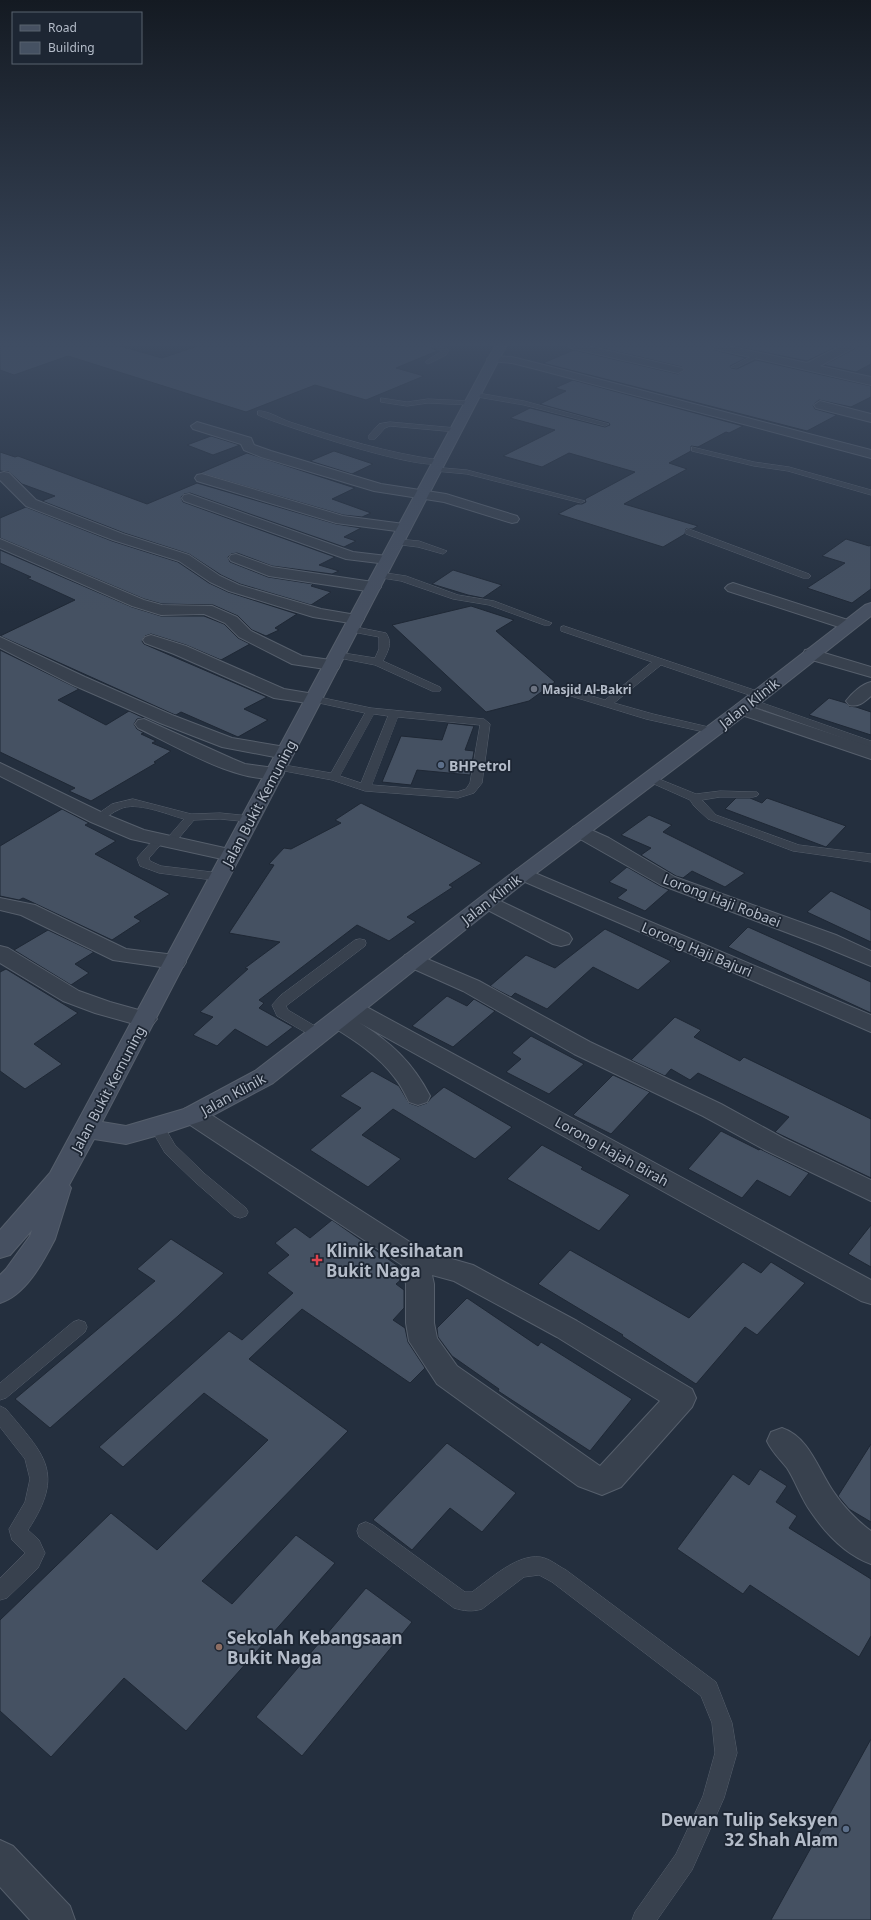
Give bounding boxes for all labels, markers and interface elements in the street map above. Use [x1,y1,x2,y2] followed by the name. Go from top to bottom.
[12,12,142,64] legend
[48,19,77,36] text: Road
[48,39,95,56] text: Building
[714,673,783,734] street label: Jalan Klinik
[542,681,632,698] place label: Masjid Al-Bakri
[529,684,539,694] marker: Masjid Al-Bakri
[217,736,300,871] street label: Jalan Bukit Kemuning
[449,756,511,775] place label: BHPetrol
[436,760,446,770] marker: BHPetrol
[456,869,525,930] street label: Jalan Klinik
[660,869,784,931] street label: Lorong Haji Robaei
[639,917,755,981] street label: Lorong Haji Bajuri
[66,1022,149,1157] street label: Jalan Bukit Kemuning
[196,1068,269,1121] street label: Jalan Klinik
[552,1112,672,1190] street label: Lorong Hajah Birah
[326,1239,463,1282] place label: Klinik Kesihatan Bukit Naga
[311,1254,323,1266] marker: Klinik Kesihatan Bukit Naga
[227,1626,403,1669] place label: Sekolah Kebangsaan Bukit Naga
[214,1642,224,1652] marker: Sekolah Kebangsaan Bukit Naga
[661,1808,838,1851] place label: Dewan Tulip Seksyen 32 Shah Alam
[841,1824,851,1834] marker: Dewan Tulip Seksyen 32 Shah Alam

